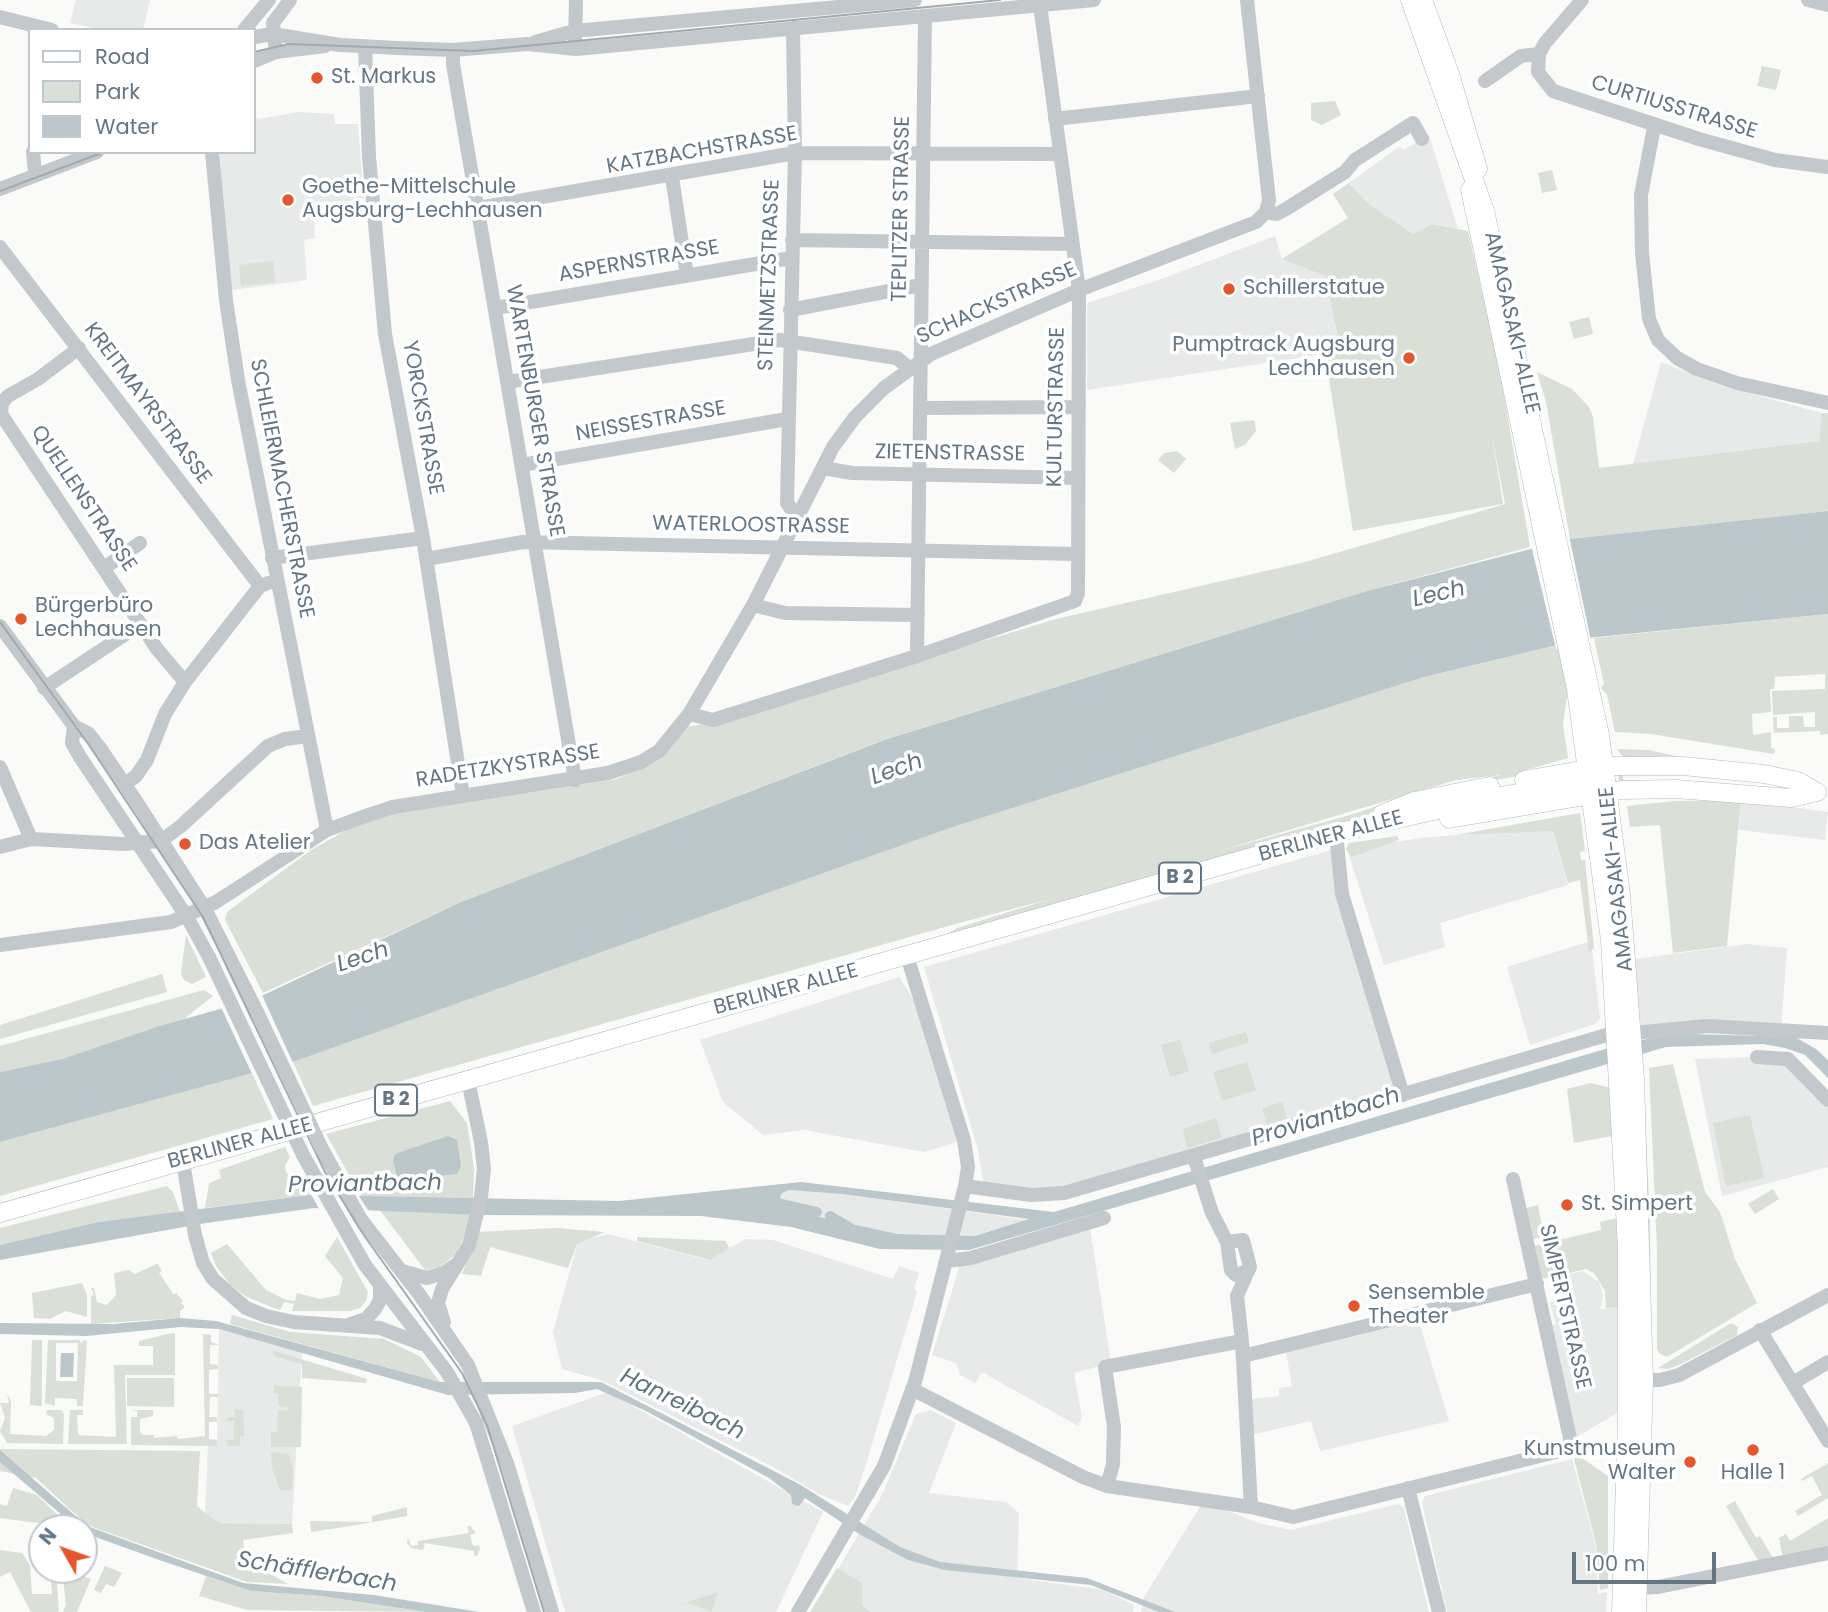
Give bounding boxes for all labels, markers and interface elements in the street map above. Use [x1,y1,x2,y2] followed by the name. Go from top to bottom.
[28,28,256,154] legend
[95,42,150,71] text: Road
[331,65,436,91] place label: St. Markus
[309,70,325,86] marker: St. Markus
[1588,71,1760,145] street label: CURTIUSSTRASSE
[95,77,140,106] text: Park
[95,112,158,141] text: Water
[888,116,916,302] street label: TEPLITZER STRASSE
[605,122,799,180] street label: KATZBACHSTRASSE
[302,175,543,225] place label: Goethe-Mittelschule Augsburg-Lechhausen
[754,179,786,371] street label: STEINMETZSTRASSE
[280,192,296,208] marker: Goethe-Mittelschule Augsburg-Lechhausen
[1478,229,1544,417] street label: AMAGASAKI-ALLEE
[557,235,721,289] street label: ASPERNSTRASSE
[913,257,1081,351] street label: SCHACKSTRASSE
[1243,276,1385,302] place label: Schillerstatue
[1221,281,1237,297] marker: Schillerstatue
[499,283,569,539] street label: WARTENBURGER STRASSE
[78,318,216,490] street label: KREITMAYRSTRASSE
[1043,327,1071,487] street label: KULTURSTRASSE
[1172,333,1395,383] place label: Pumptrack Augsburg Lechhausen
[396,339,448,497] street label: YORCKSTRASSE
[1401,350,1417,366] marker: Pumptrack Augsburg Lechhausen
[243,357,319,621] street label: SCHLEIERMACHERSTRASSE
[574,396,728,448] street label: NEISSESTRASSE
[25,421,141,577] street label: QUELLENSTRASSE
[875,440,1025,468] street label: ZIETENSTRASSE
[652,512,850,540] street label: WATERLOOSTRASSE
[1410,576,1468,614] water label: Lech
[35,594,162,644] place label: Bürgerbüro Lechhausen
[13,611,29,627] marker: Bürgerbüro Lechhausen
[414,740,602,794] street label: RADETZKYSTRASSE
[867,748,927,792] water label: Lech
[1595,785,1639,973] street label: AMAGASAKI-ALLEE
[1256,806,1406,868] street label: BERLINER ALLEE
[199,831,311,857] place label: Das Atelier
[177,836,193,852] marker: Das Atelier
[1159,862,1201,894] road number: B 2
[334,937,392,979] water label: Lech
[711,959,861,1021] street label: BERLINER ALLEE
[1249,1082,1403,1154] water label: Proviantbach
[375,1084,417,1116] road number: B 2
[165,1113,315,1175] street label: BERLINER ALLEE
[288,1170,442,1200] water label: Proviantbach
[1581,1192,1693,1218] place label: St. Simpert
[1559,1197,1575,1213] marker: St. Simpert
[1533,1222,1595,1392] street label: SIMPERTSTRASSE
[1368,1281,1485,1331] place label: Sensemble Theater
[1346,1298,1362,1314] marker: Sensemble Theater
[616,1363,748,1447] water label: Hanreibach
[1524,1437,1676,1487] place label: Kunstmuseum Walter
[1745,1442,1761,1458] marker: Halle 1
[1682,1454,1698,1470] marker: Kunstmuseum Walter
[1721,1461,1785,1487] place label: Halle 1
[28,1514,98,1584] north arrow
[33,1522,63,1551] text: N
[1576,1538,1720,1582] scale bar
[235,1547,399,1599] water label: Schäfflerbach
[1585,1549,1645,1578] text: 100 m

